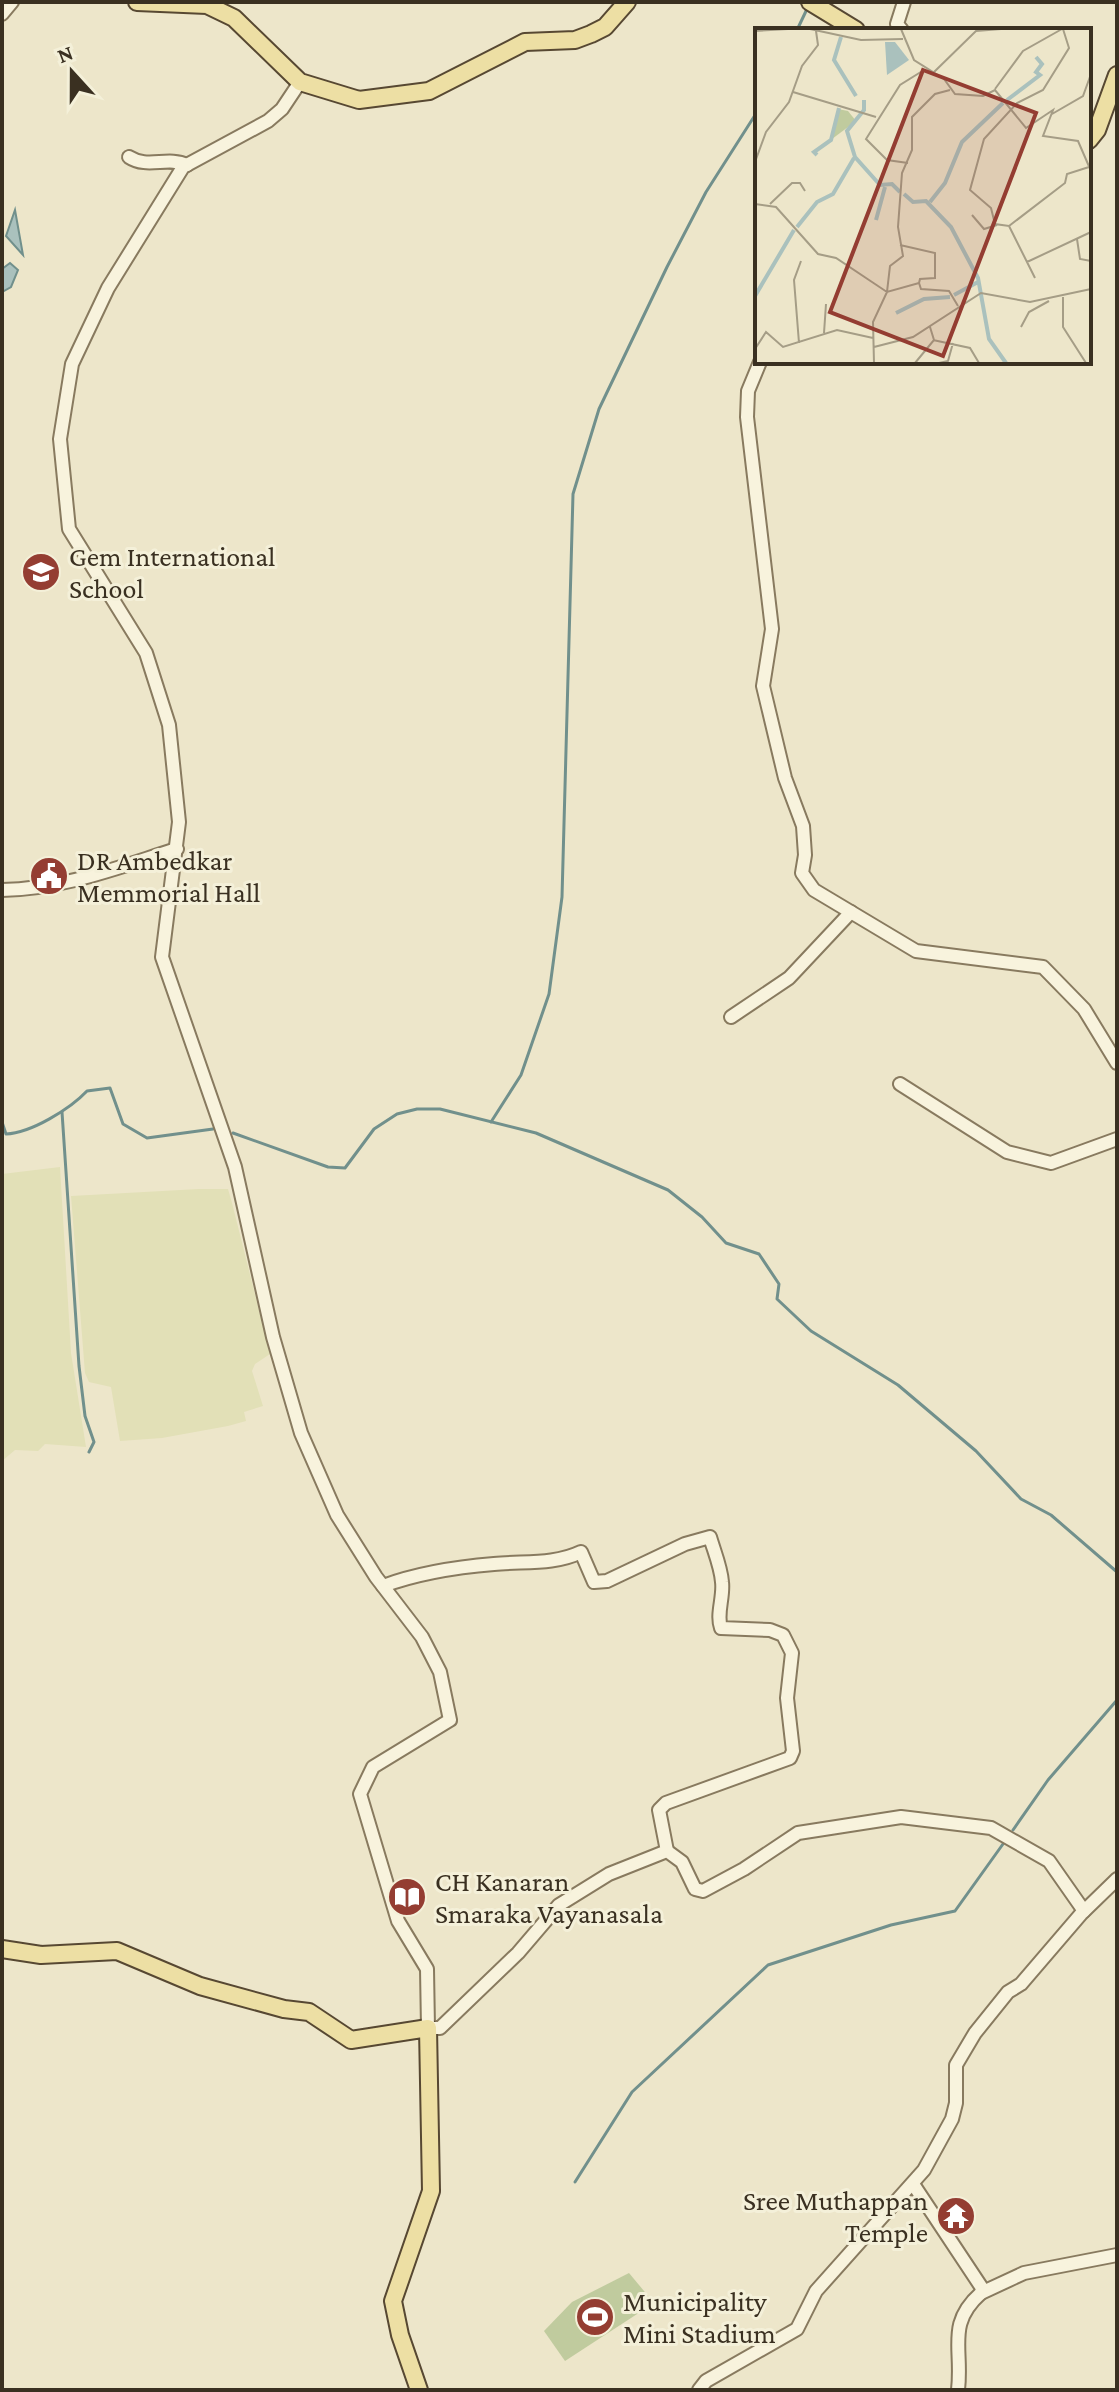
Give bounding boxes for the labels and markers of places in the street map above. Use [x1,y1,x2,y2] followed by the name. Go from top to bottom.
[69,541,275,604] place label: Gem International School
[20,551,62,593] school or university icon: Gem International School
[77,845,260,908] place label: DR Ambedkar Memmorial Hall
[28,855,70,897] public building icon: DR Ambedkar Memmorial Hall
[435,1866,663,1929] place label: CH Kanaran Smaraka Vayanasala
[386,1876,428,1918] library icon: CH Kanaran Smaraka Vayanasala
[743,2185,928,2248] place label: Sree Muthappan Temple
[935,2195,977,2237] temple icon: Sree Muthappan Temple
[623,2286,776,2349] place label: Municipality Mini Stadium
[574,2296,616,2338] sports icon: Municipality Mini Stadium

